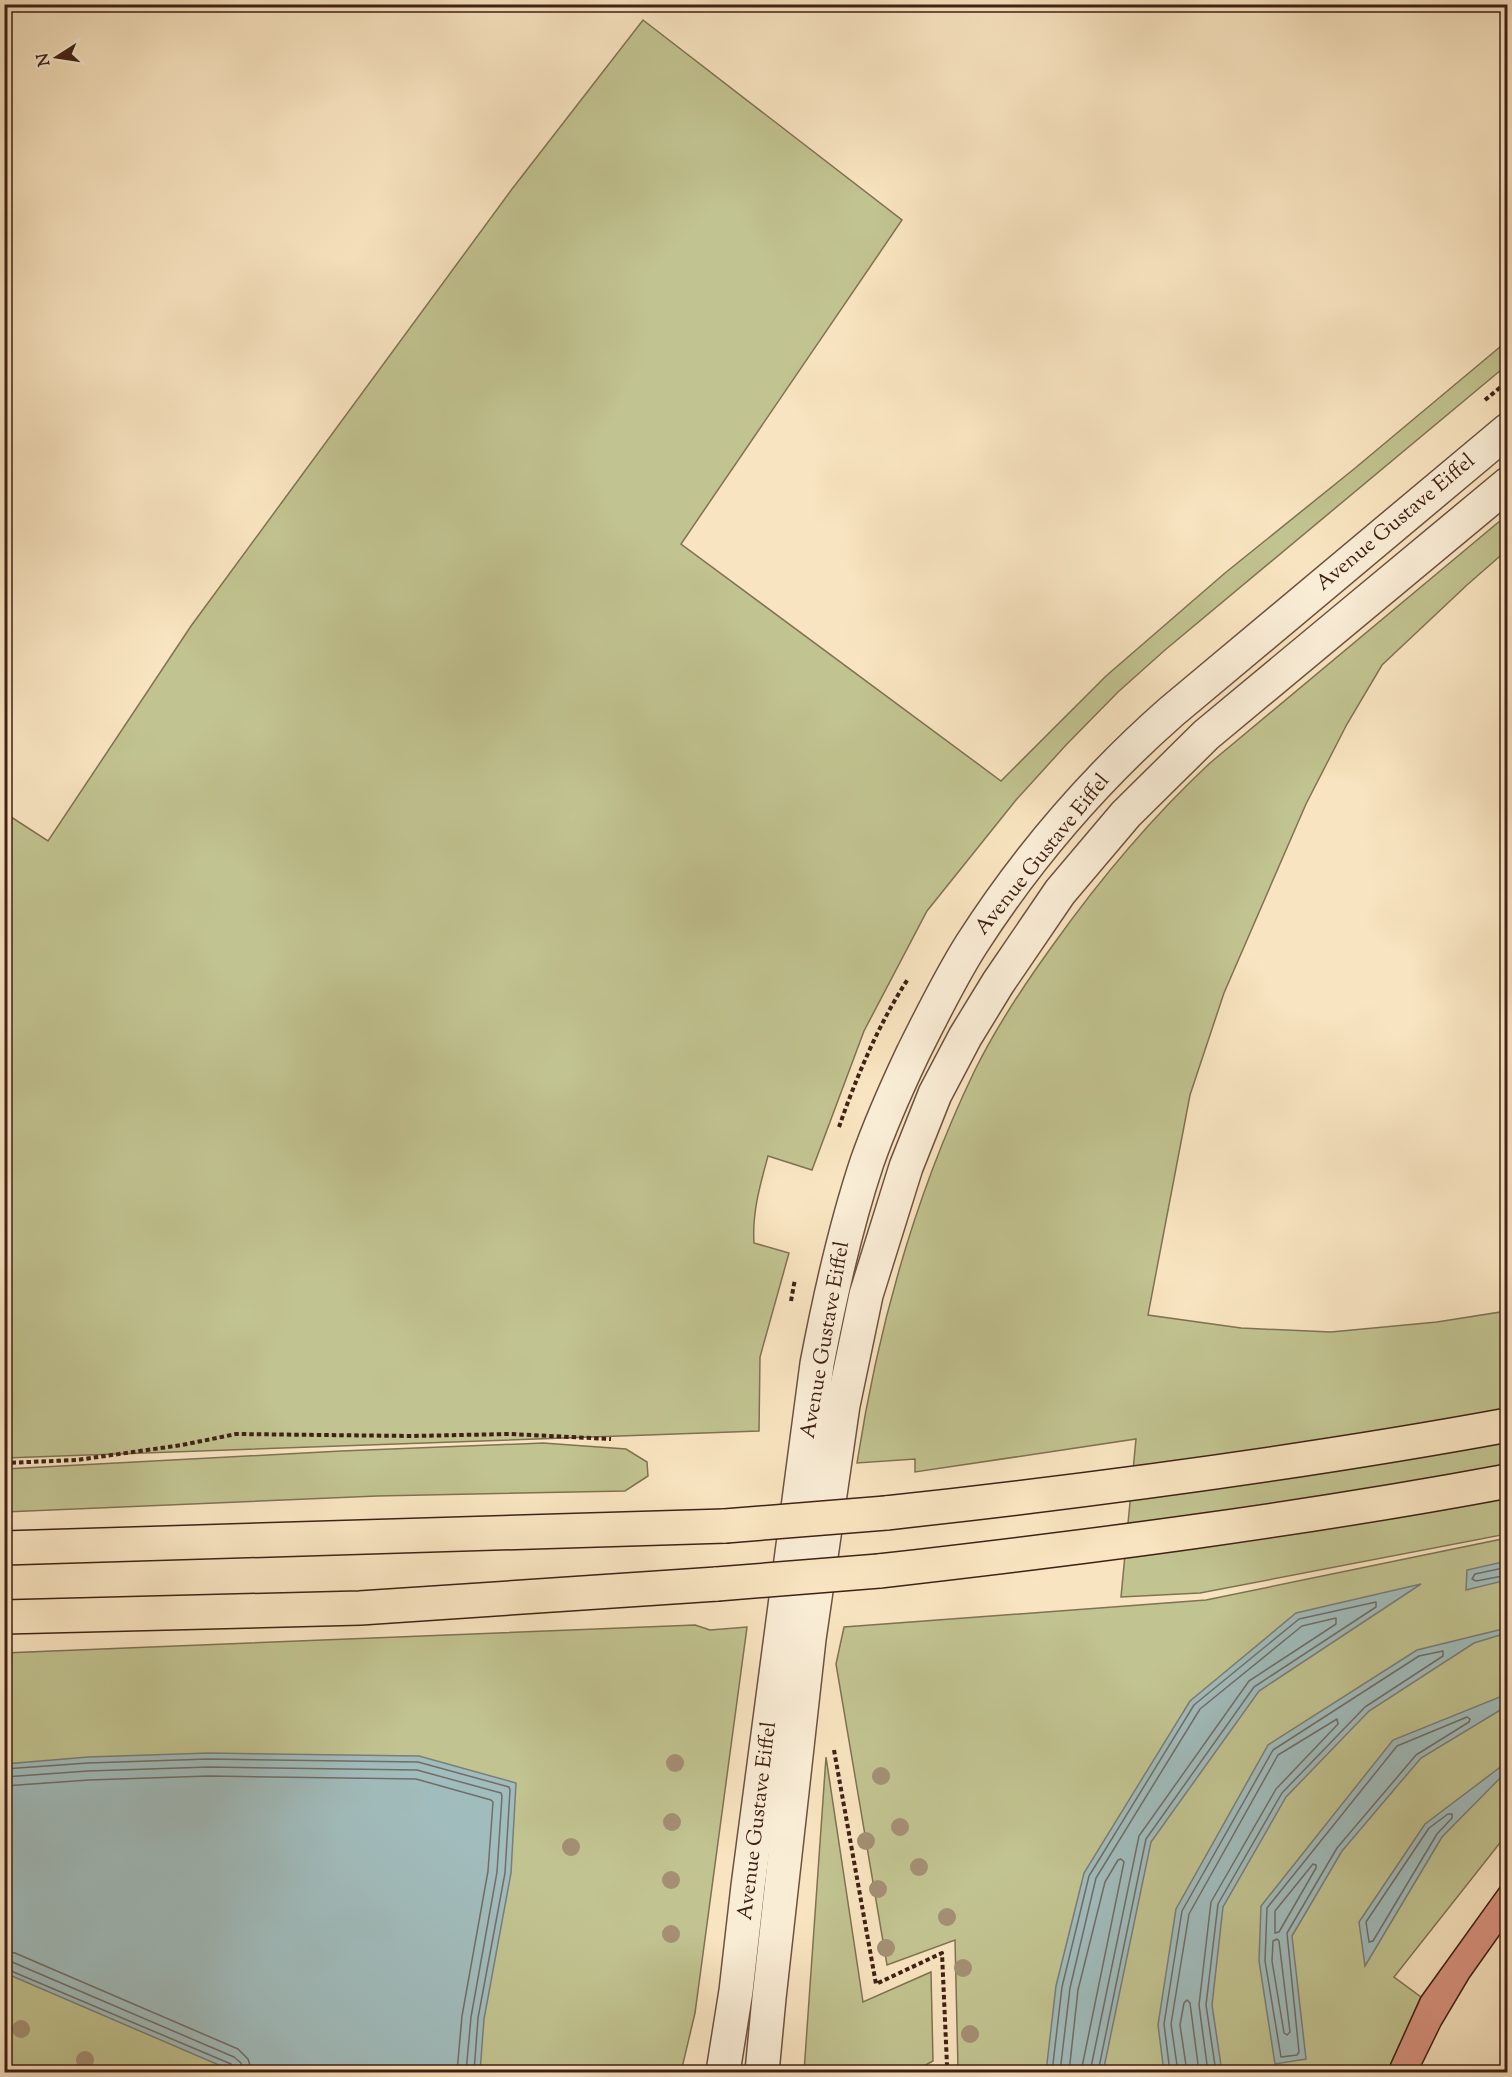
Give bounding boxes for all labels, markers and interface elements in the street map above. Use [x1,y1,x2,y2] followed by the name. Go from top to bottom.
[27,27,87,87] north arrow
[32,51,57,68] text: N
[1310,447,1482,599] street label: Avenue Gustave Eiffel
[968,768,1118,942] street label: Avenue Gustave Eiffel
[794,1239,858,1441] street label: Avenue Gustave Eiffel
[731,1720,785,1922] street label: Avenue Gustave Eiffel

